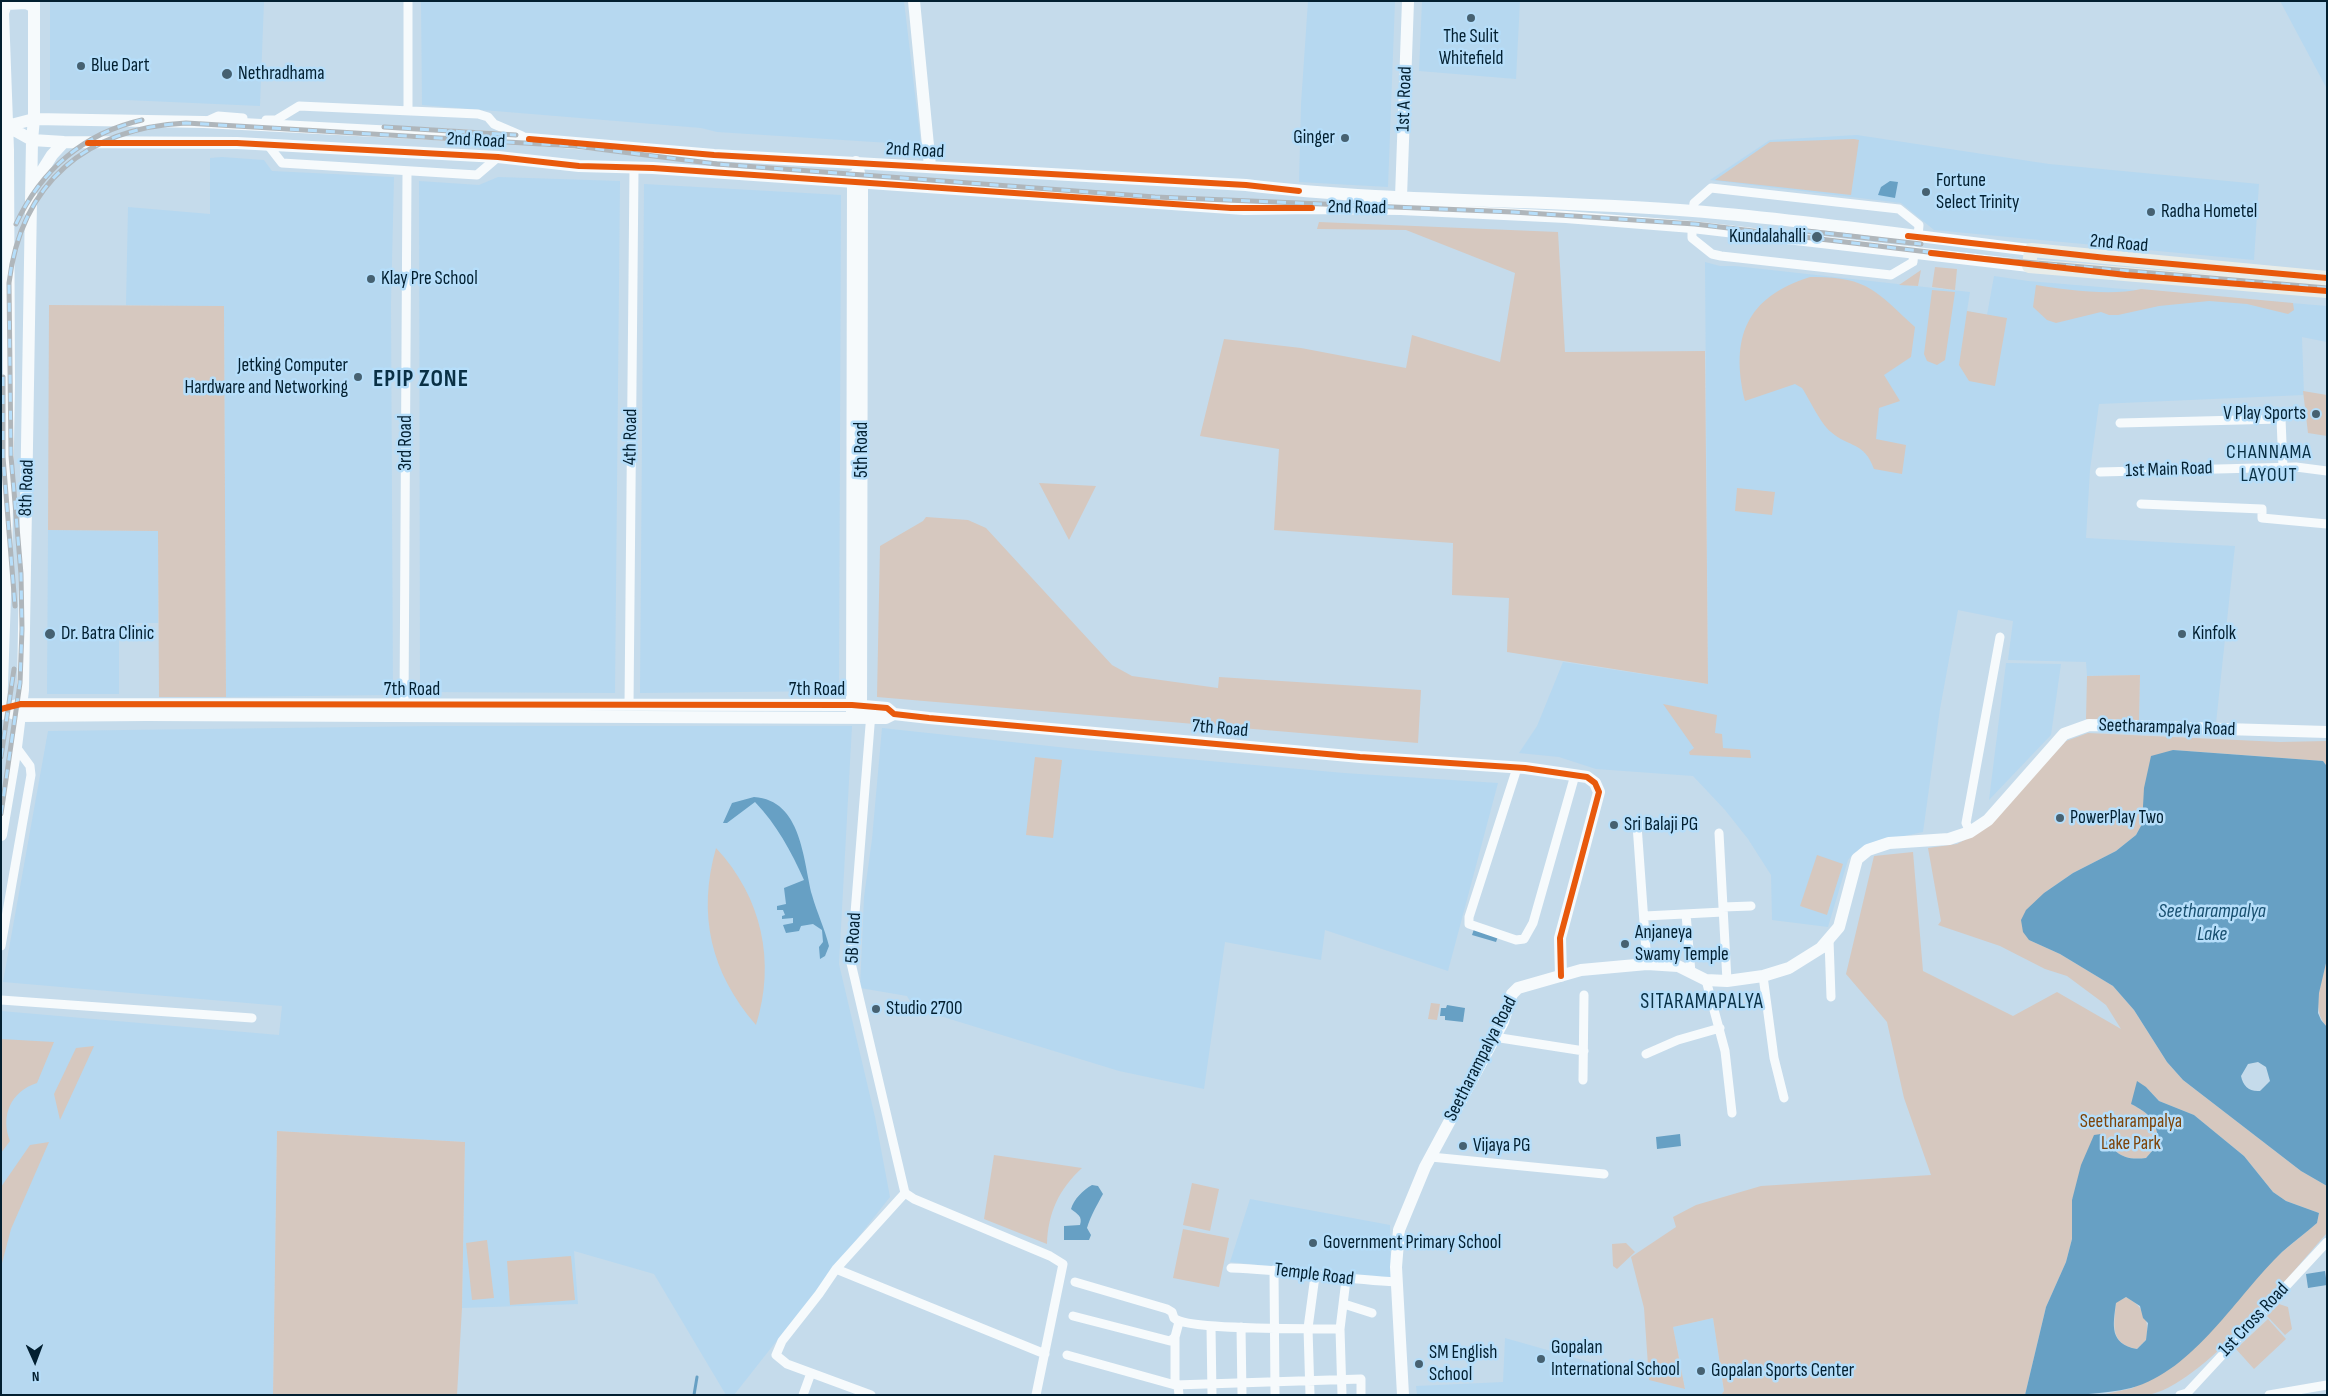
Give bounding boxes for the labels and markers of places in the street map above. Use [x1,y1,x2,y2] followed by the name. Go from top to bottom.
[1465,12,1477,24] marker: The Sulit Whitefield
[1439,26,1503,70] place label: The Sulit Whitefield
[91,55,150,77] place label: Blue Dart
[75,60,87,72] marker: Blue Dart
[238,63,325,85] place label: Nethradhama
[220,67,234,81] marker: Nethradhama
[1293,127,1335,149] place label: Ginger
[1339,132,1351,144] marker: Ginger
[1936,170,2019,214] place label: Fortune Select Trinity
[1920,186,1932,198] marker: Fortune Select Trinity
[2161,201,2257,223] place label: Radha Hometel
[2145,206,2157,218] marker: Radha Hometel
[1729,226,1806,248] place label: Kundalahalli
[1810,230,1824,244] marker: Kundalahalli
[381,268,478,290] place label: Klay Pre School
[365,273,377,285] marker: Klay Pre School
[185,355,348,399] place label: Jetking Computer Hardware and Networking
[352,371,364,383] marker: Jetking Computer Hardware and Networking
[2223,403,2306,425] place label: V Play Sports
[2310,408,2322,420] marker: V Play Sports
[61,623,154,645] place label: Dr. Batra Clinic
[2192,623,2236,645] place label: Kinfolk
[43,627,57,641] marker: Dr. Batra Clinic
[2176,628,2188,640] marker: Kinfolk
[2070,807,2164,829] place label: PowerPlay Two
[2054,812,2066,824] marker: PowerPlay Two
[1624,814,1698,836] place label: Sri Balaji PG
[1608,819,1620,831] marker: Sri Balaji PG
[1635,922,1729,966] place label: Anjaneya Swamy Temple
[1619,938,1631,950] marker: Anjaneya Swamy Temple
[886,998,963,1020] place label: Studio 2700
[870,1003,882,1015] marker: Studio 2700
[1473,1135,1531,1157] place label: Vijaya PG
[1457,1140,1469,1152] marker: Vijaya PG
[1323,1232,1501,1254] place label: Government Primary School
[1307,1237,1319,1249] marker: Government Primary School
[1551,1337,1680,1381] place label: Gopalan International School
[1429,1342,1497,1386] place label: SM English School
[1535,1353,1547,1365] marker: Gopalan International School
[1413,1358,1425,1370] marker: SM English School
[1711,1360,1854,1382] place label: Gopalan Sports Center
[1695,1365,1707,1377] marker: Gopalan Sports Center

